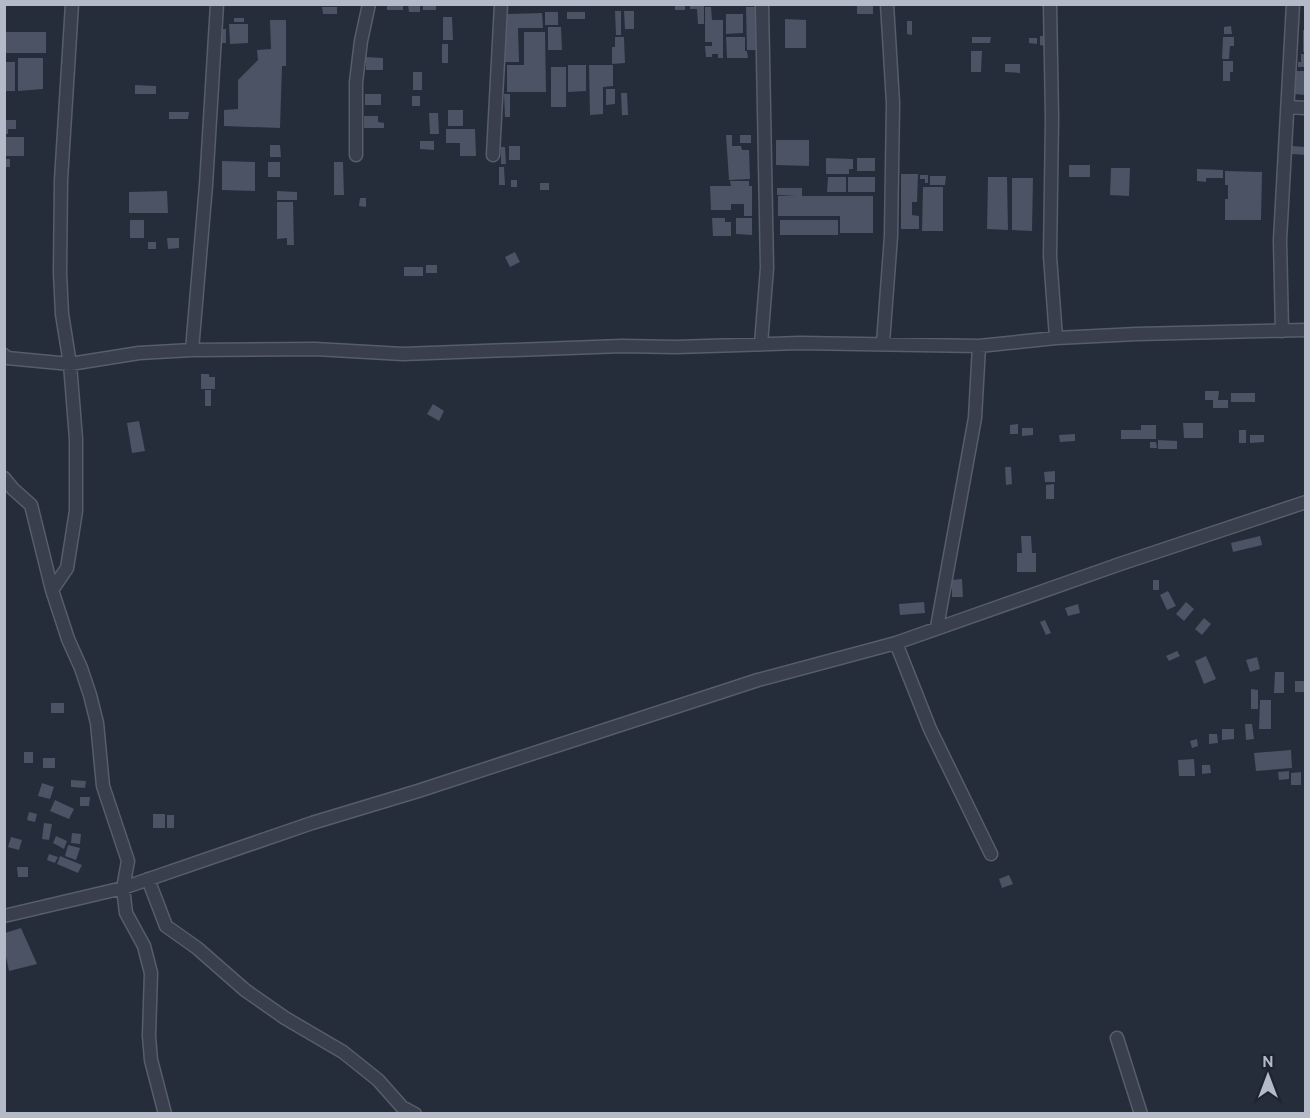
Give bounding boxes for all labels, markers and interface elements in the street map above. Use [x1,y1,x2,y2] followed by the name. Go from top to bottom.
[1238,1046,1298,1106] north arrow
[1262,1052,1274,1071] text: N

